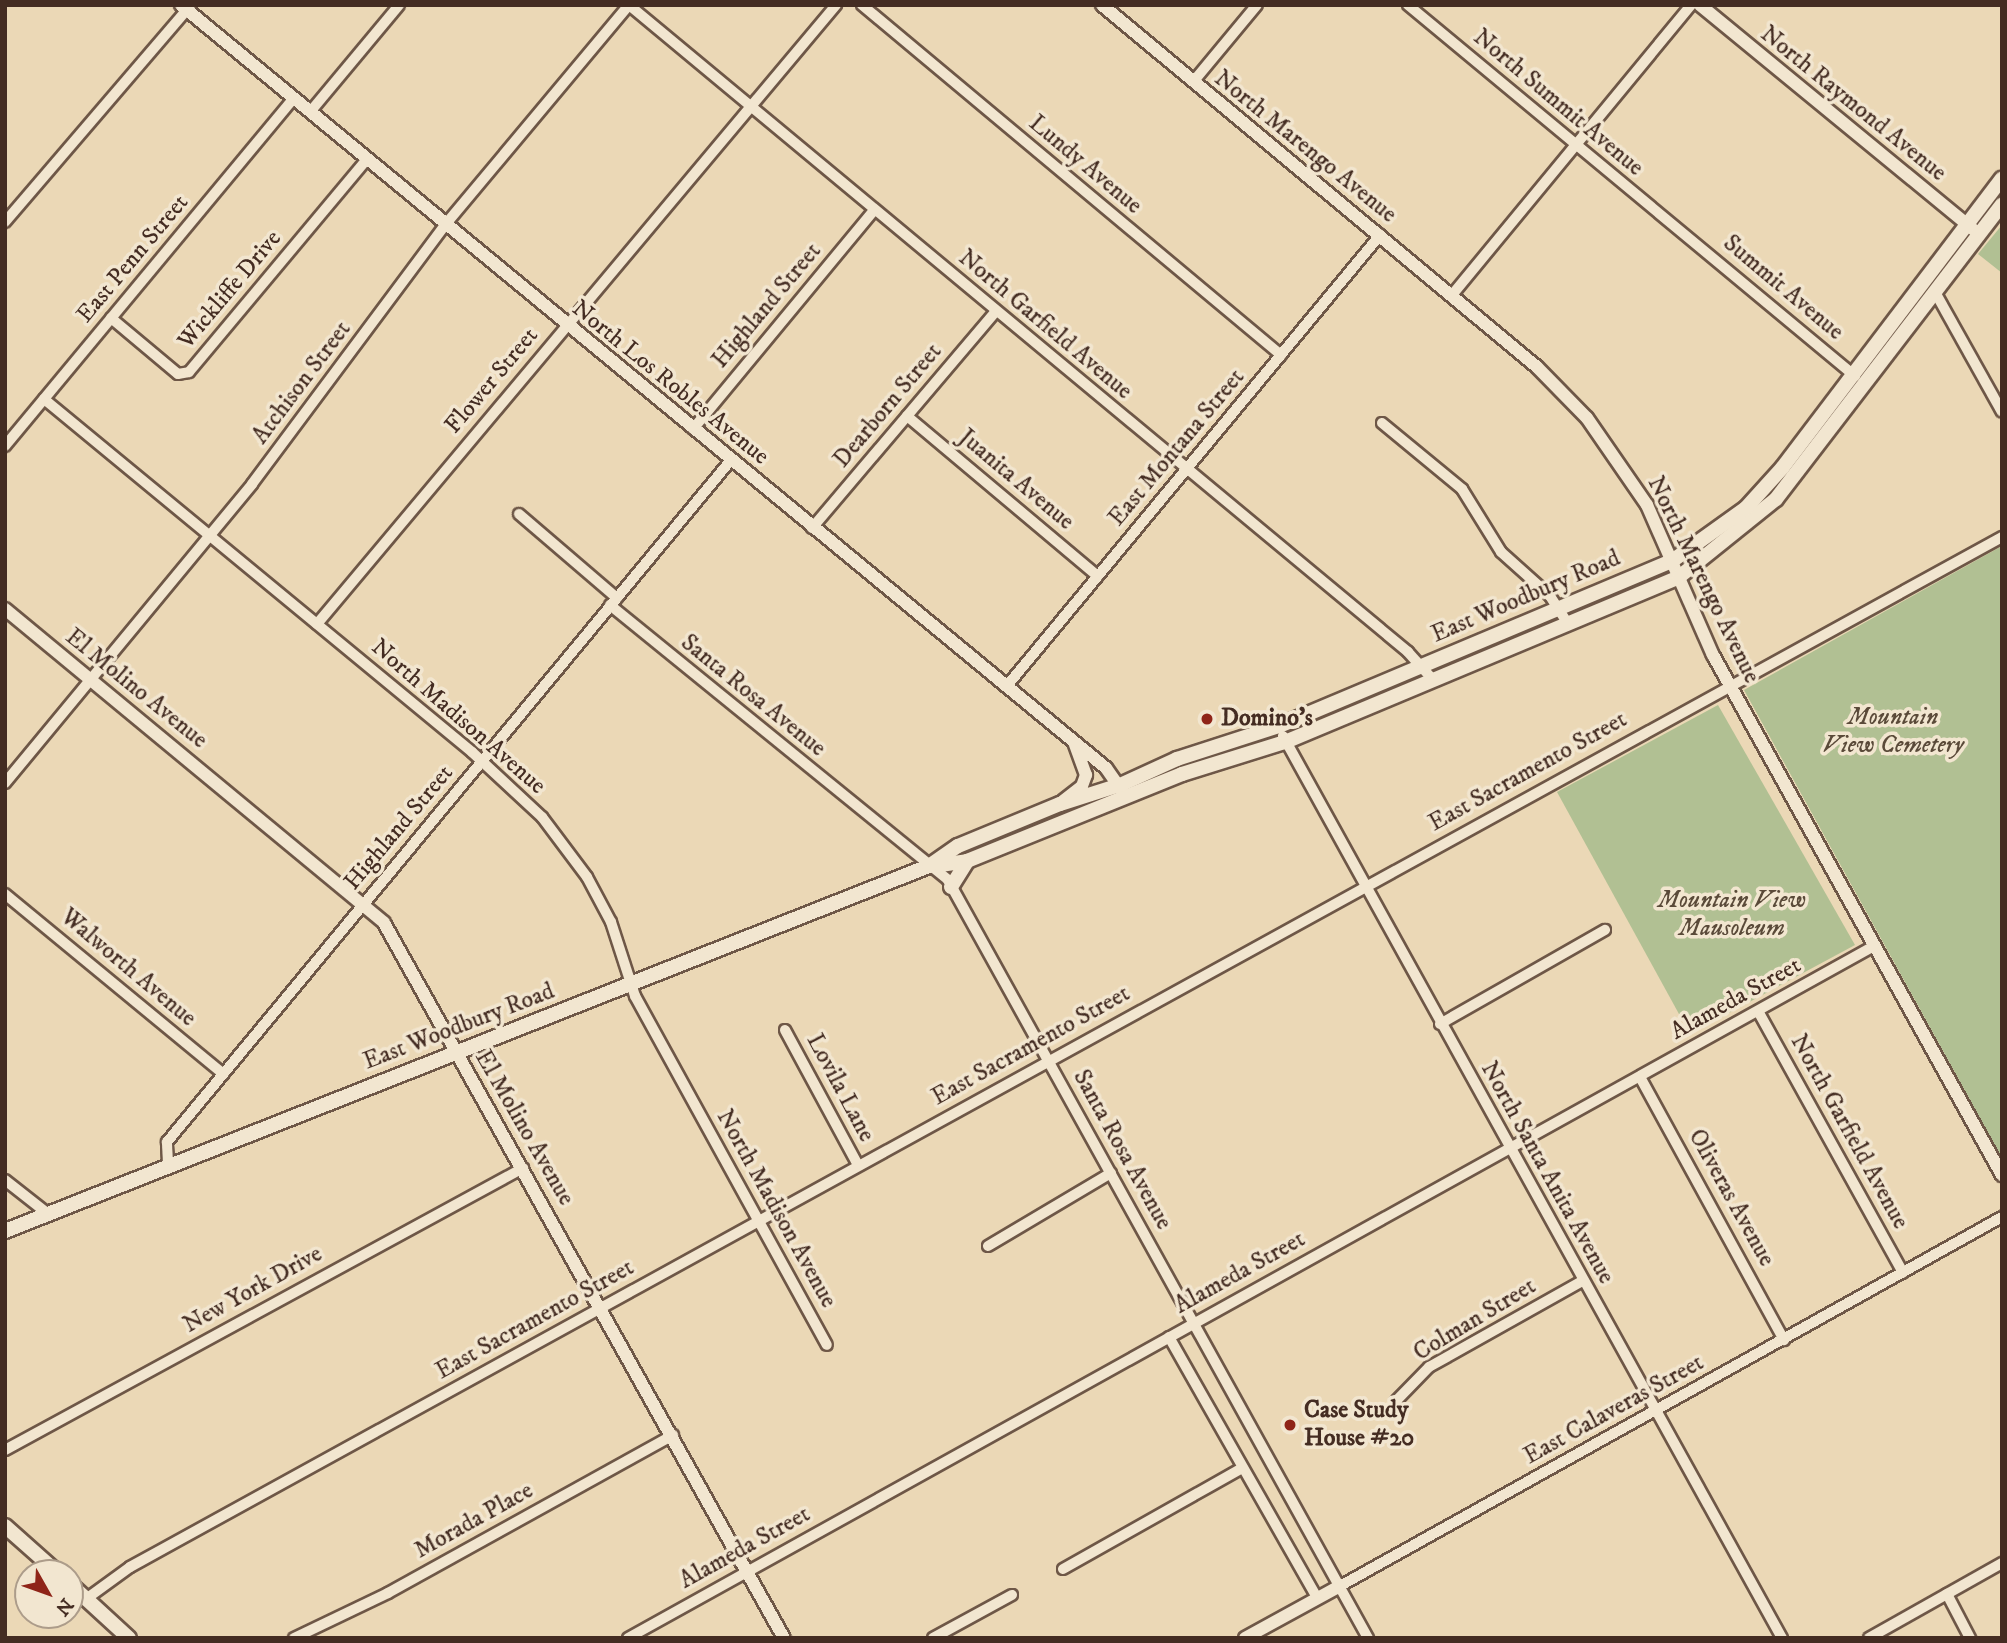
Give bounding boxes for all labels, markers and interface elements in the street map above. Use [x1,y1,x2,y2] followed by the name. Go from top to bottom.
[1754,20,1952,188] street label: North Raymond Avenue
[1467,23,1649,183] street label: North Summit Avenue
[1208,65,1402,229] street label: North Marengo Avenue
[1023,109,1147,221] street label: Lundy Avenue
[71,189,195,329] street label: East Penn Street
[172,225,288,355] street label: Wickliffe Drive
[1717,229,1849,347] street label: Summit Avenue
[706,238,828,374] street label: Highland Street
[952,244,1138,406] street label: North Garfield Avenue
[566,295,774,471] street label: North Los Robles Avenue
[247,316,357,450] street label: Atchison Street
[439,322,545,440] street label: Flower Street
[828,338,948,474] street label: Dearborn Street
[1103,364,1251,532] street label: East Montana Street
[952,423,1080,537] street label: Juanita Avenue
[1640,472,1766,688] street label: North Marengo Avenue
[1427,544,1625,650] street label: East Woodbury Road
[59,623,213,755] street label: El Molino Avenue
[675,629,831,763] street label: Santa Rosa Avenue
[365,633,551,801] street label: North Madison Avenue
[1822,704,1964,760] park label: Mountain View Cemetery
[1221,705,1313,733] place label: Domino's
[1424,706,1632,838] street label: East Sacramento Street
[1199,711,1215,727] marker: Domino's
[338,760,460,896] street label: Highland Street
[1658,887,1806,943] park label: Mountain View Mausoleum
[54,903,202,1033] street label: Walworth Avenue
[1666,951,1806,1047] street label: Alameda Street
[359,977,559,1077] street label: East Woodbury Road
[927,980,1135,1112] street label: East Sacramento Street
[800,1029,880,1147] street label: Lovila Lane
[1784,1030,1914,1234] street label: North Garfield Avenue
[468,1045,580,1211] street label: El Molino Avenue
[1474,1057,1620,1289] street label: North Santa Anita Avenue
[1066,1065,1178,1235] street label: Santa Rosa Avenue
[710,1105,842,1313] street label: North Madison Avenue
[1682,1124,1780,1272] street label: Oliveras Avenue
[1170,1225,1310,1321] street label: Alameda Street
[179,1240,327,1340] street label: New York Drive
[431,1254,639,1386] street label: East Sacramento Street
[1409,1272,1541,1368] street label: Colman Street
[1519,1349,1709,1471] street label: East Calaveras Street
[1304,1397,1414,1453] place label: Case Study House #20
[1282,1417,1298,1433] marker: Case Study House #20
[410,1477,538,1565] street label: Morada Place
[675,1500,815,1596] street label: Alameda Street
[14,1559,84,1629] north arrow
[50,1593,78,1620] text: N

